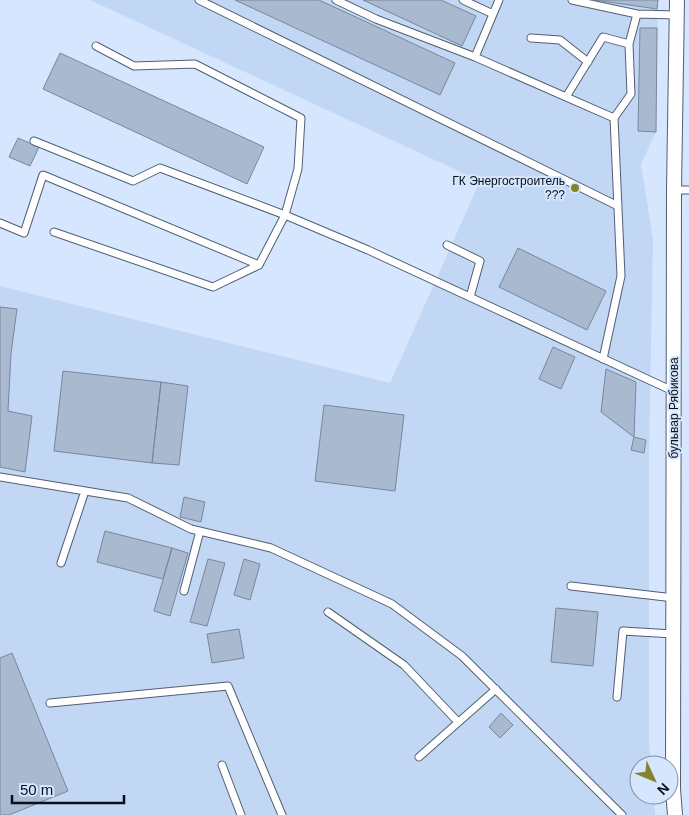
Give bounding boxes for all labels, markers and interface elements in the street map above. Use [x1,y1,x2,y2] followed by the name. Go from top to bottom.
[452,174,565,202] place label: ГК Энергостроитель ???
[569,182,581,194] marker: ГК Энергостроитель ???
[667,357,681,459] street label: бульвар Рябикова
[629,755,679,805] north arrow
[12,772,125,804] scale bar
[654,780,673,798] text: N
[20,781,53,798] text: 50 m

